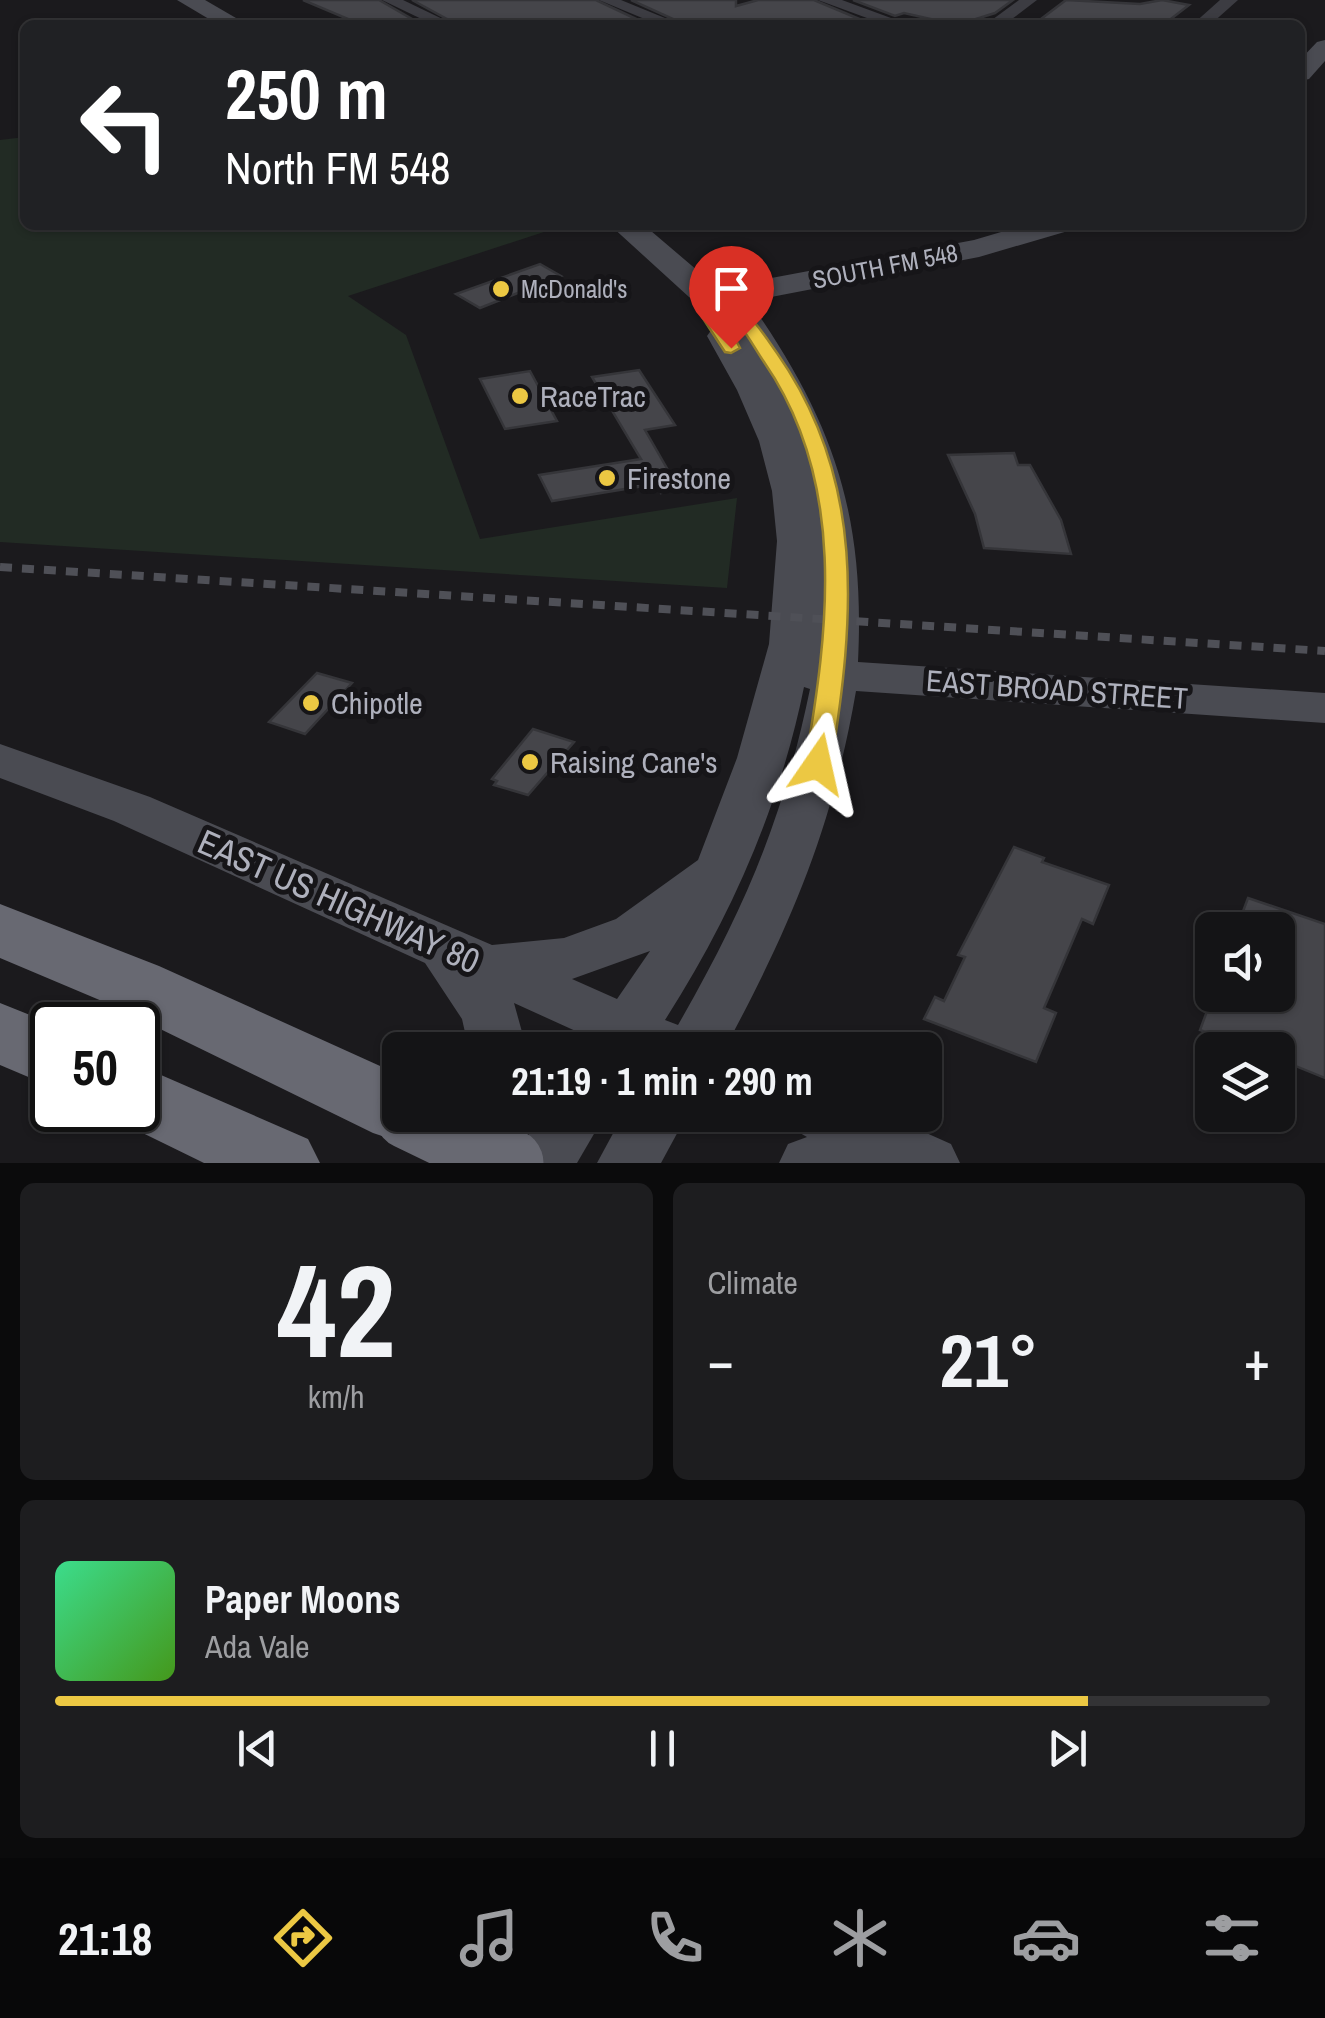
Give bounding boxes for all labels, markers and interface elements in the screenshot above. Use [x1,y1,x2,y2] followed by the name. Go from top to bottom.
[225,47,388,141] text: 250 m
[60,60,190,190] icon: left
[225,137,451,198] text: North FM 548
[810,235,960,297] street label: SOUTH FM 548
[689,246,774,349] pin
[704,261,759,316] icon: arrive
[521,272,627,306] place label: McDonald's
[490,278,512,300] marker: McDonald's
[540,376,646,416] place label: RaceTrac
[509,385,531,407] marker: RaceTrac
[627,458,731,498] place label: Firestone
[596,467,618,489] marker: Firestone
[925,660,1189,718] street label: EAST BROAD STREET
[331,683,423,723] place label: Chipotle
[300,692,322,714] marker: Chipotle
[766,712,870,816] position arrow
[550,742,717,782] place label: Raising Cane's
[519,751,541,773] marker: Raising Cane's
[191,818,487,984] street label: EAST US HIGHWAY 80
[1195,912,1295,1132] map controls
[1195,912,1295,1012] button: sound
[30,1002,160,1132] speed limit sign: 50
[1195,1032,1295,1132] button: layers
[511,1056,813,1107] text: 21:19 · 1 min · 290 m
[277,1222,396,1398] text: 42
[708,1261,798,1304] text: Climate
[940,1309,1038,1410] text: 21°
[708,1323,734,1397] text: −
[1244,1323,1270,1397] text: +
[308,1375,365,1418] text: km/h
[205,1574,401,1625] text: Paper Moons
[205,1625,310,1668] text: Ada Vale
[230,1721,285,1776] icon: previous
[635,1721,690,1776] icon: pause
[1040,1721,1095,1776] icon: next
[268,1903,338,1973] icon: directions
[454,1903,524,1973] icon: music
[640,1903,710,1973] icon: phone
[825,1903,895,1973] icon: climate
[1011,1903,1081,1973] icon: car
[1197,1903,1267,1973] icon: filters
[58,1908,152,1969] text: 21:18

